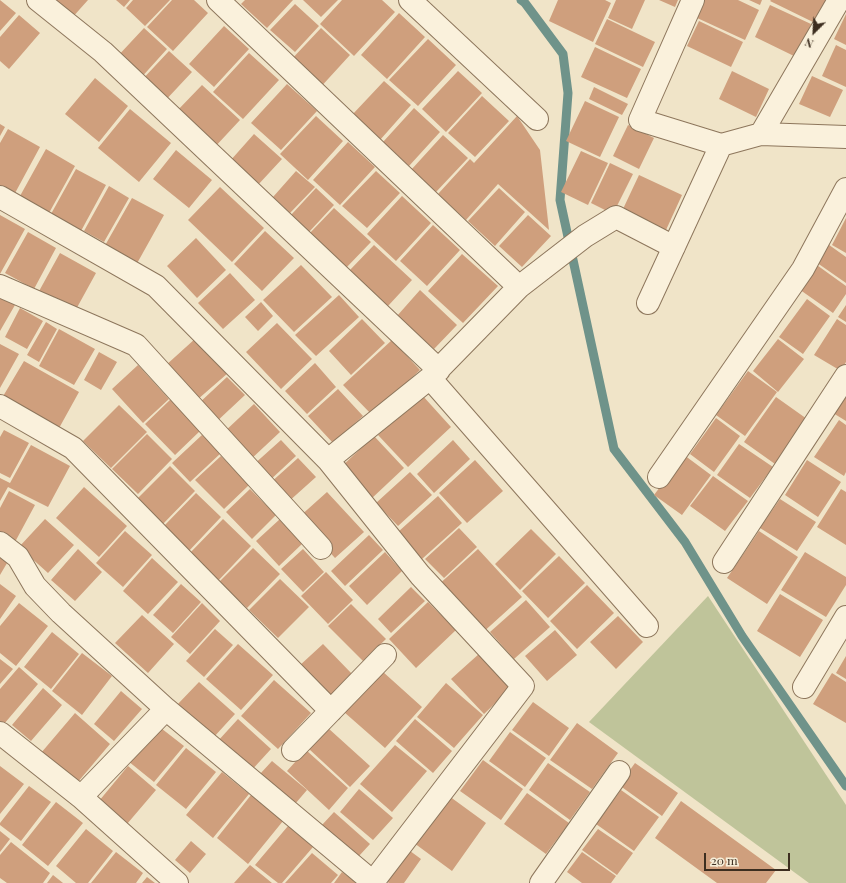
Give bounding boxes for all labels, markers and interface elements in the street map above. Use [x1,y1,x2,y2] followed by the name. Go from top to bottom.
[794,12,834,52] north arrow
[802,35,816,52] text: N
[706,845,792,871] scale bar
[711,852,738,868] text: 20 m

